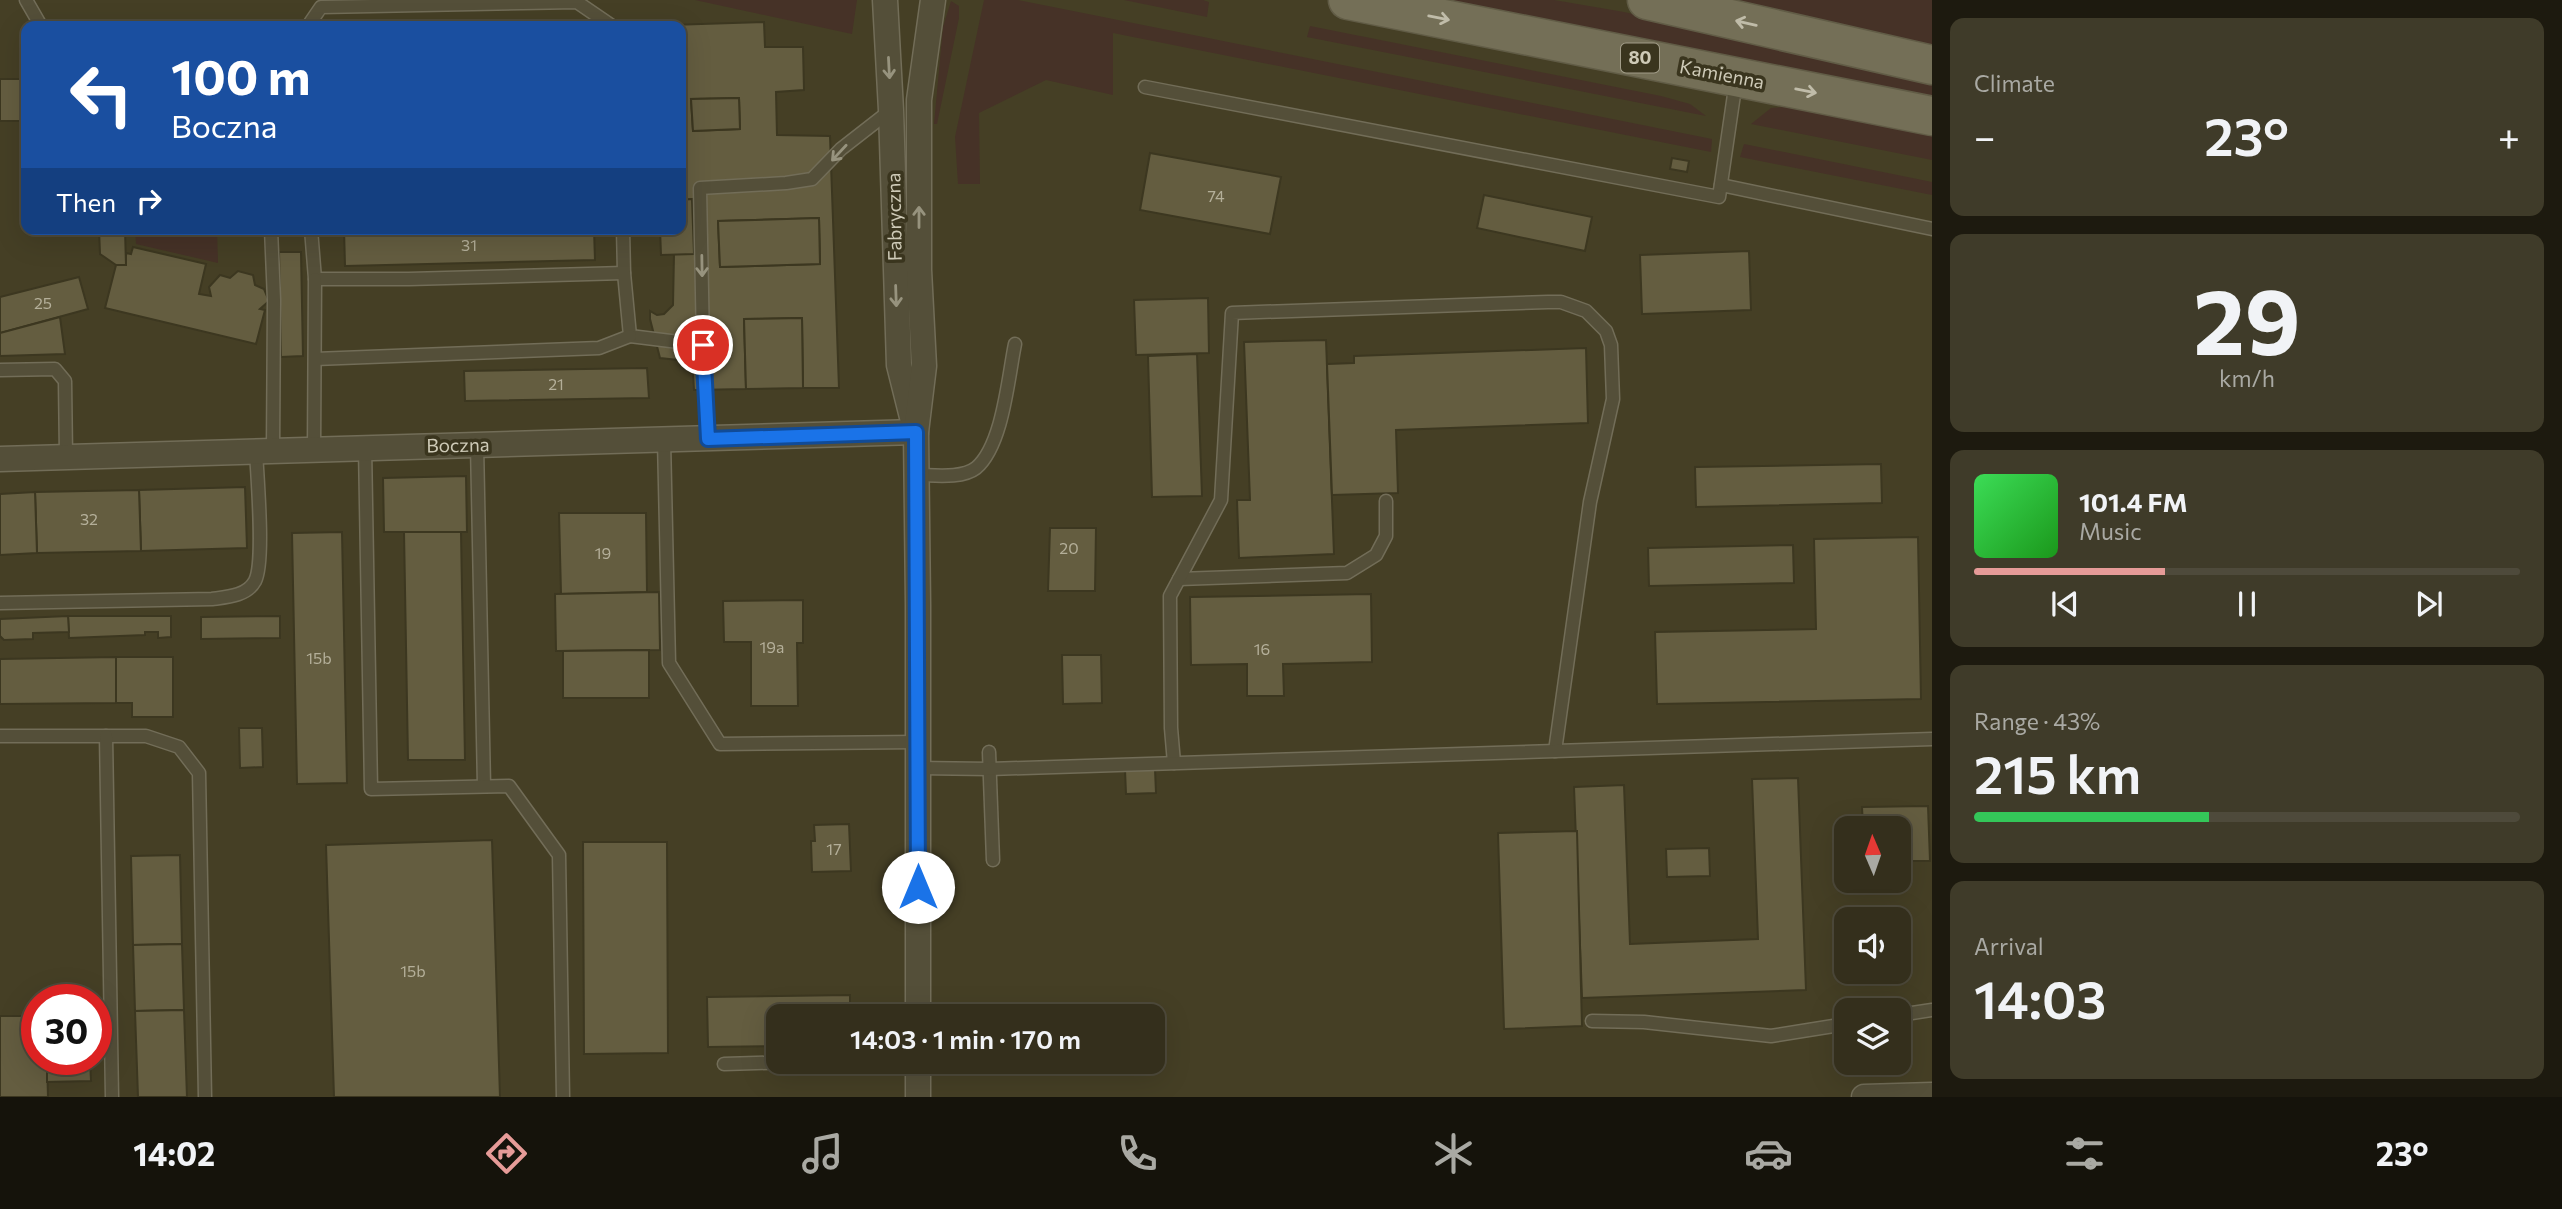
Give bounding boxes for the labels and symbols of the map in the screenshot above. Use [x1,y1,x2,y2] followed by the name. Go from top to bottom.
[1427,12,1450,25] one-way arrow
[1735,15,1758,29] one-way arrow
[1621,44,1659,72] road number: 80
[1678,54,1766,93] street label: Kamienna
[883,56,896,79] one-way arrow
[1794,84,1817,98] one-way arrow
[831,144,847,162] one-way arrow
[881,173,906,261] street label: Fabryczna
[1207,186,1225,205] house number: 74
[912,206,926,229] one-way arrow
[461,235,477,254] house number: 31
[695,254,708,277] one-way arrow
[890,284,903,307] one-way arrow
[34,293,52,312] house number: 25
[673,315,733,375] pin
[548,374,564,393] house number: 21
[426,432,490,457] street label: Boczna
[80,509,98,528] house number: 32
[1059,538,1079,557] house number: 20
[595,543,611,562] house number: 19
[760,637,784,656] house number: 19a
[1254,639,1270,658] house number: 16
[306,648,332,667] house number: 15b
[1834,816,1911,892] north arrow
[826,839,842,858] house number: 17
[881,850,955,924] position arrow
[400,961,426,980] house number: 15b
[21,984,112,1075] speed limit sign: 30

